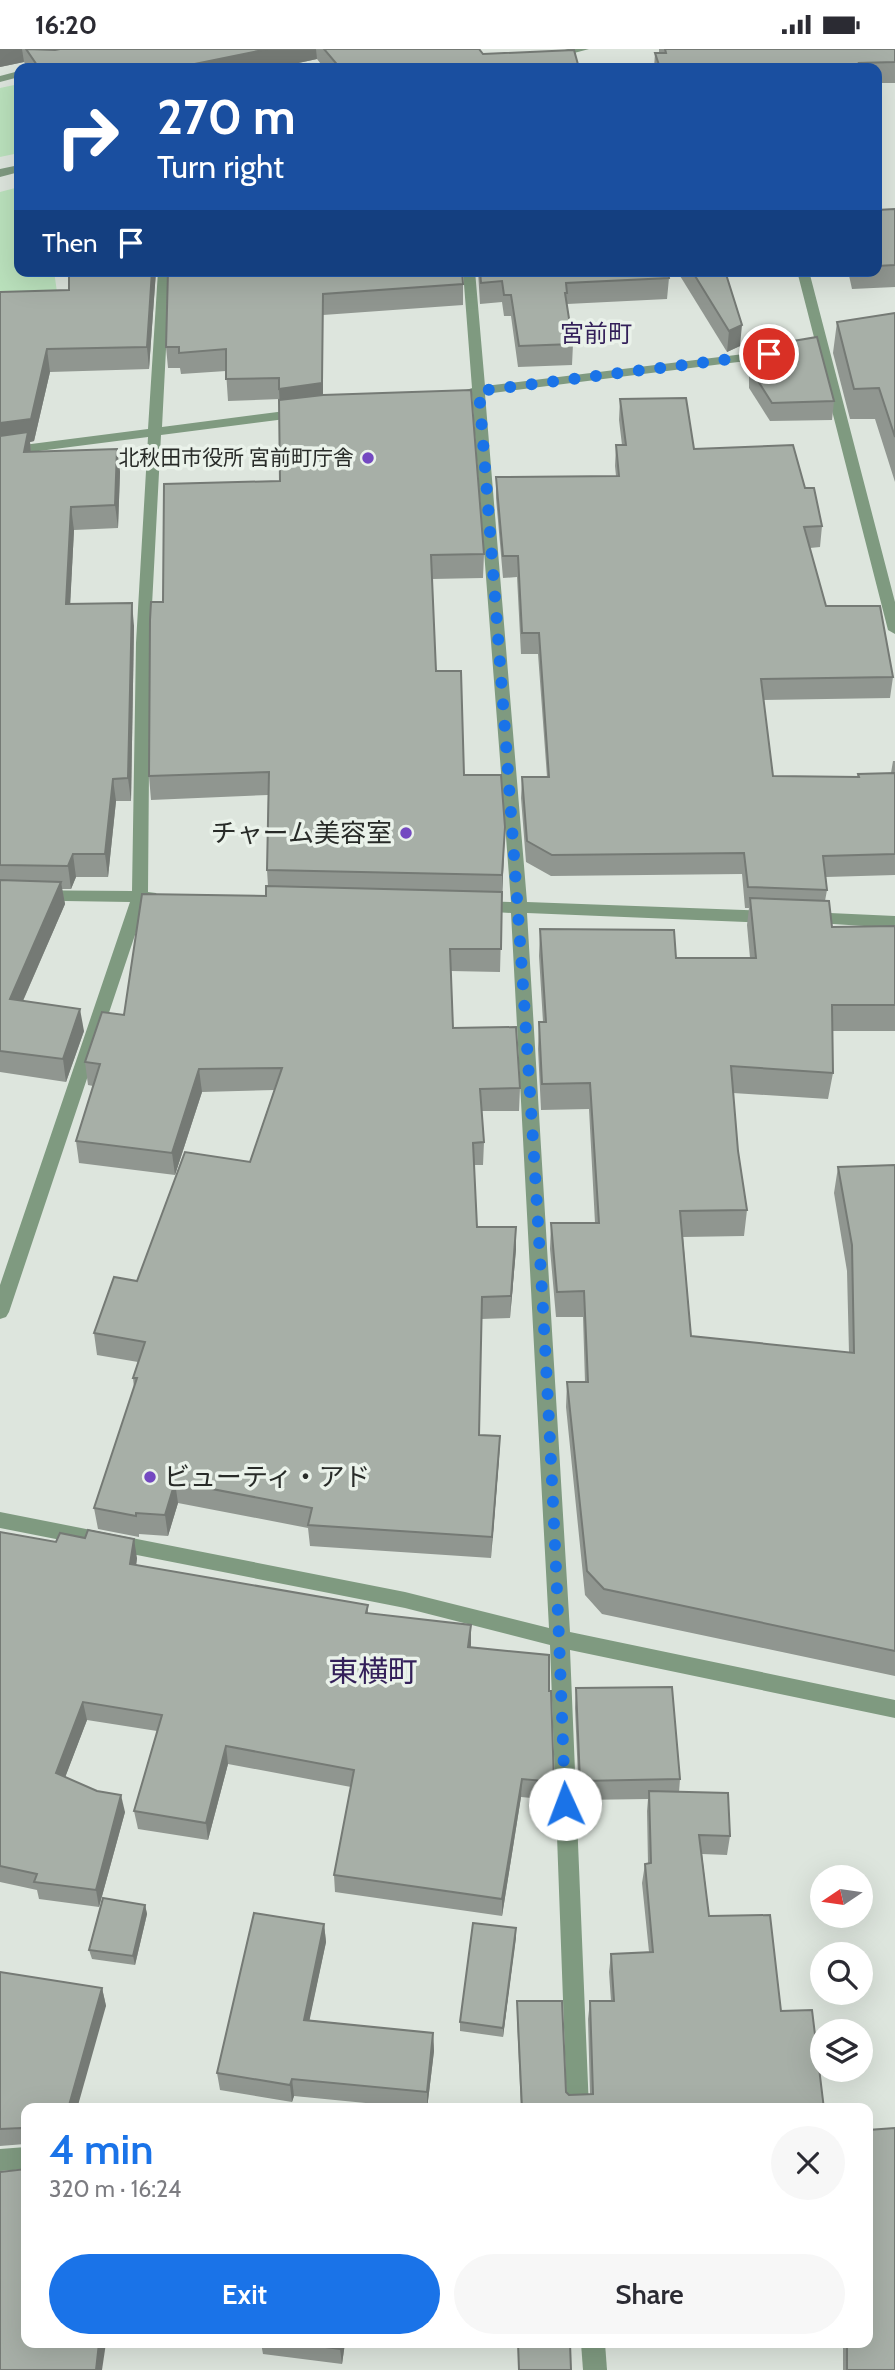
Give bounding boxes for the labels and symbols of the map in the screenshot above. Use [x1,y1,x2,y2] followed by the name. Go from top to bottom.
[560,319,632,348] district label: 宮前町
[739,324,799,384] pin
[118,445,354,470] place label: 北秋田市役所 宮前町庁舎
[360,450,376,466] marker: 北秋田市役所 宮前町庁舎
[211,817,392,849] place label: チャーム美容室
[398,825,414,841] marker: チャーム美容室
[164,1461,370,1493] place label: ビューティ・アド
[142,1469,158,1485] marker: ビューティ・アド
[328,1653,418,1690] district label: 東横町
[528,1767,602,1841] position arrow
[810,1865,873,1929] north arrow

